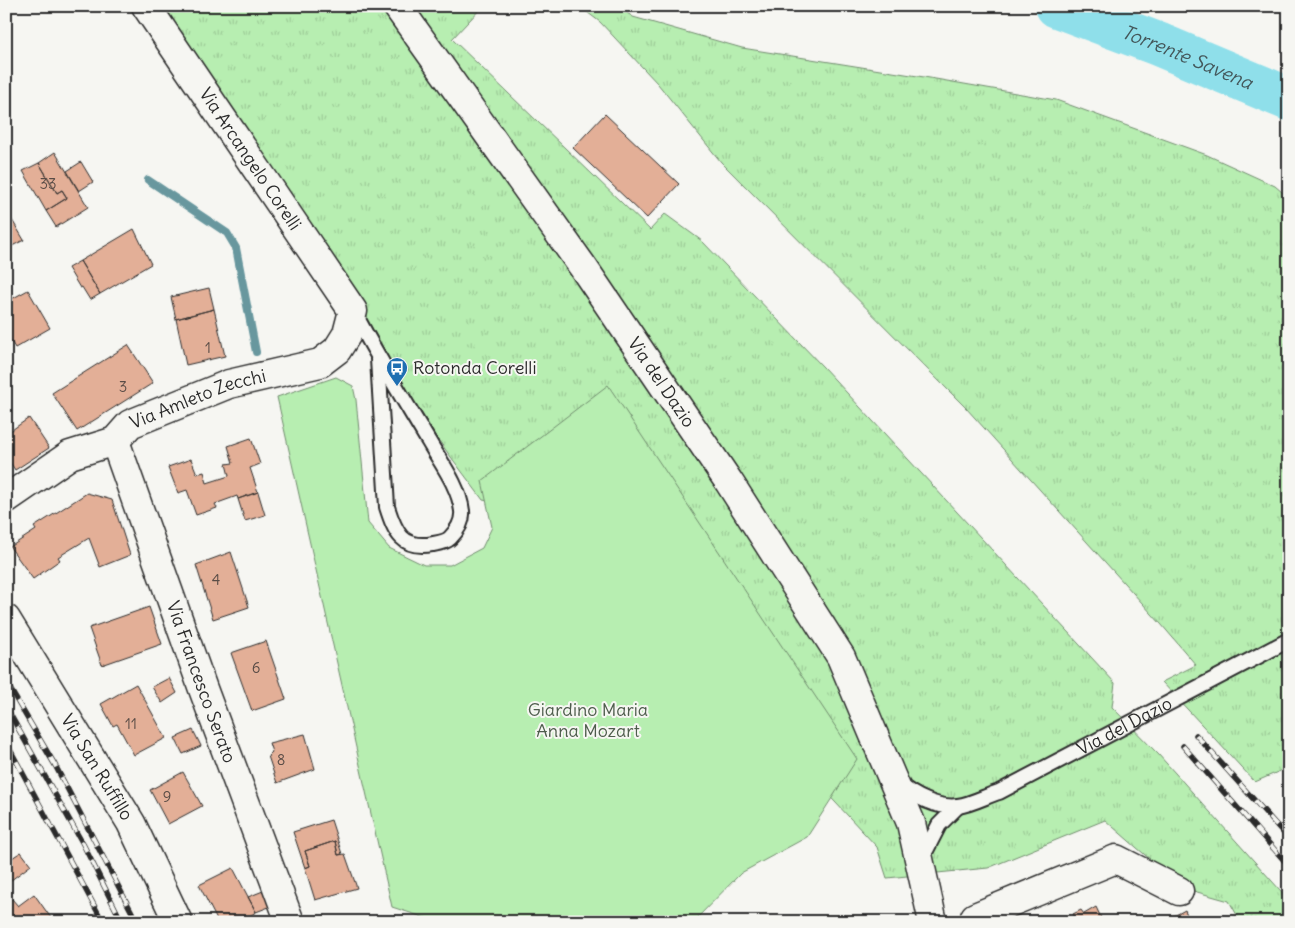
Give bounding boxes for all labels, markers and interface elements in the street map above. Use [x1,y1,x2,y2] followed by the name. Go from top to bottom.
[1119,20,1257,95] water label: Torrente Savena
[194,83,307,234] street label: Via Arcangelo Corelli
[39,174,57,193] house number: 33
[623,333,701,432] street label: Via del Dazio
[205,338,211,357] house number: 1
[385,356,409,387] bus stop icon: Rotonda Corelli
[413,356,536,379] place label: Rotonda Corelli
[126,364,268,434] street label: Via Amleto Zecchi
[119,377,127,396] house number: 3
[212,570,221,589] house number: 4
[162,598,242,766] street label: Via Francesco Serato
[252,658,260,677] house number: 6
[1073,691,1176,760] street label: Via del Dazio
[528,698,648,742] park label: Giardino Maria Anna Mozart
[56,710,139,825] street label: Via San Ruffillo
[125,714,137,733] house number: 11
[277,750,285,769] house number: 8
[163,787,171,806] house number: 9

